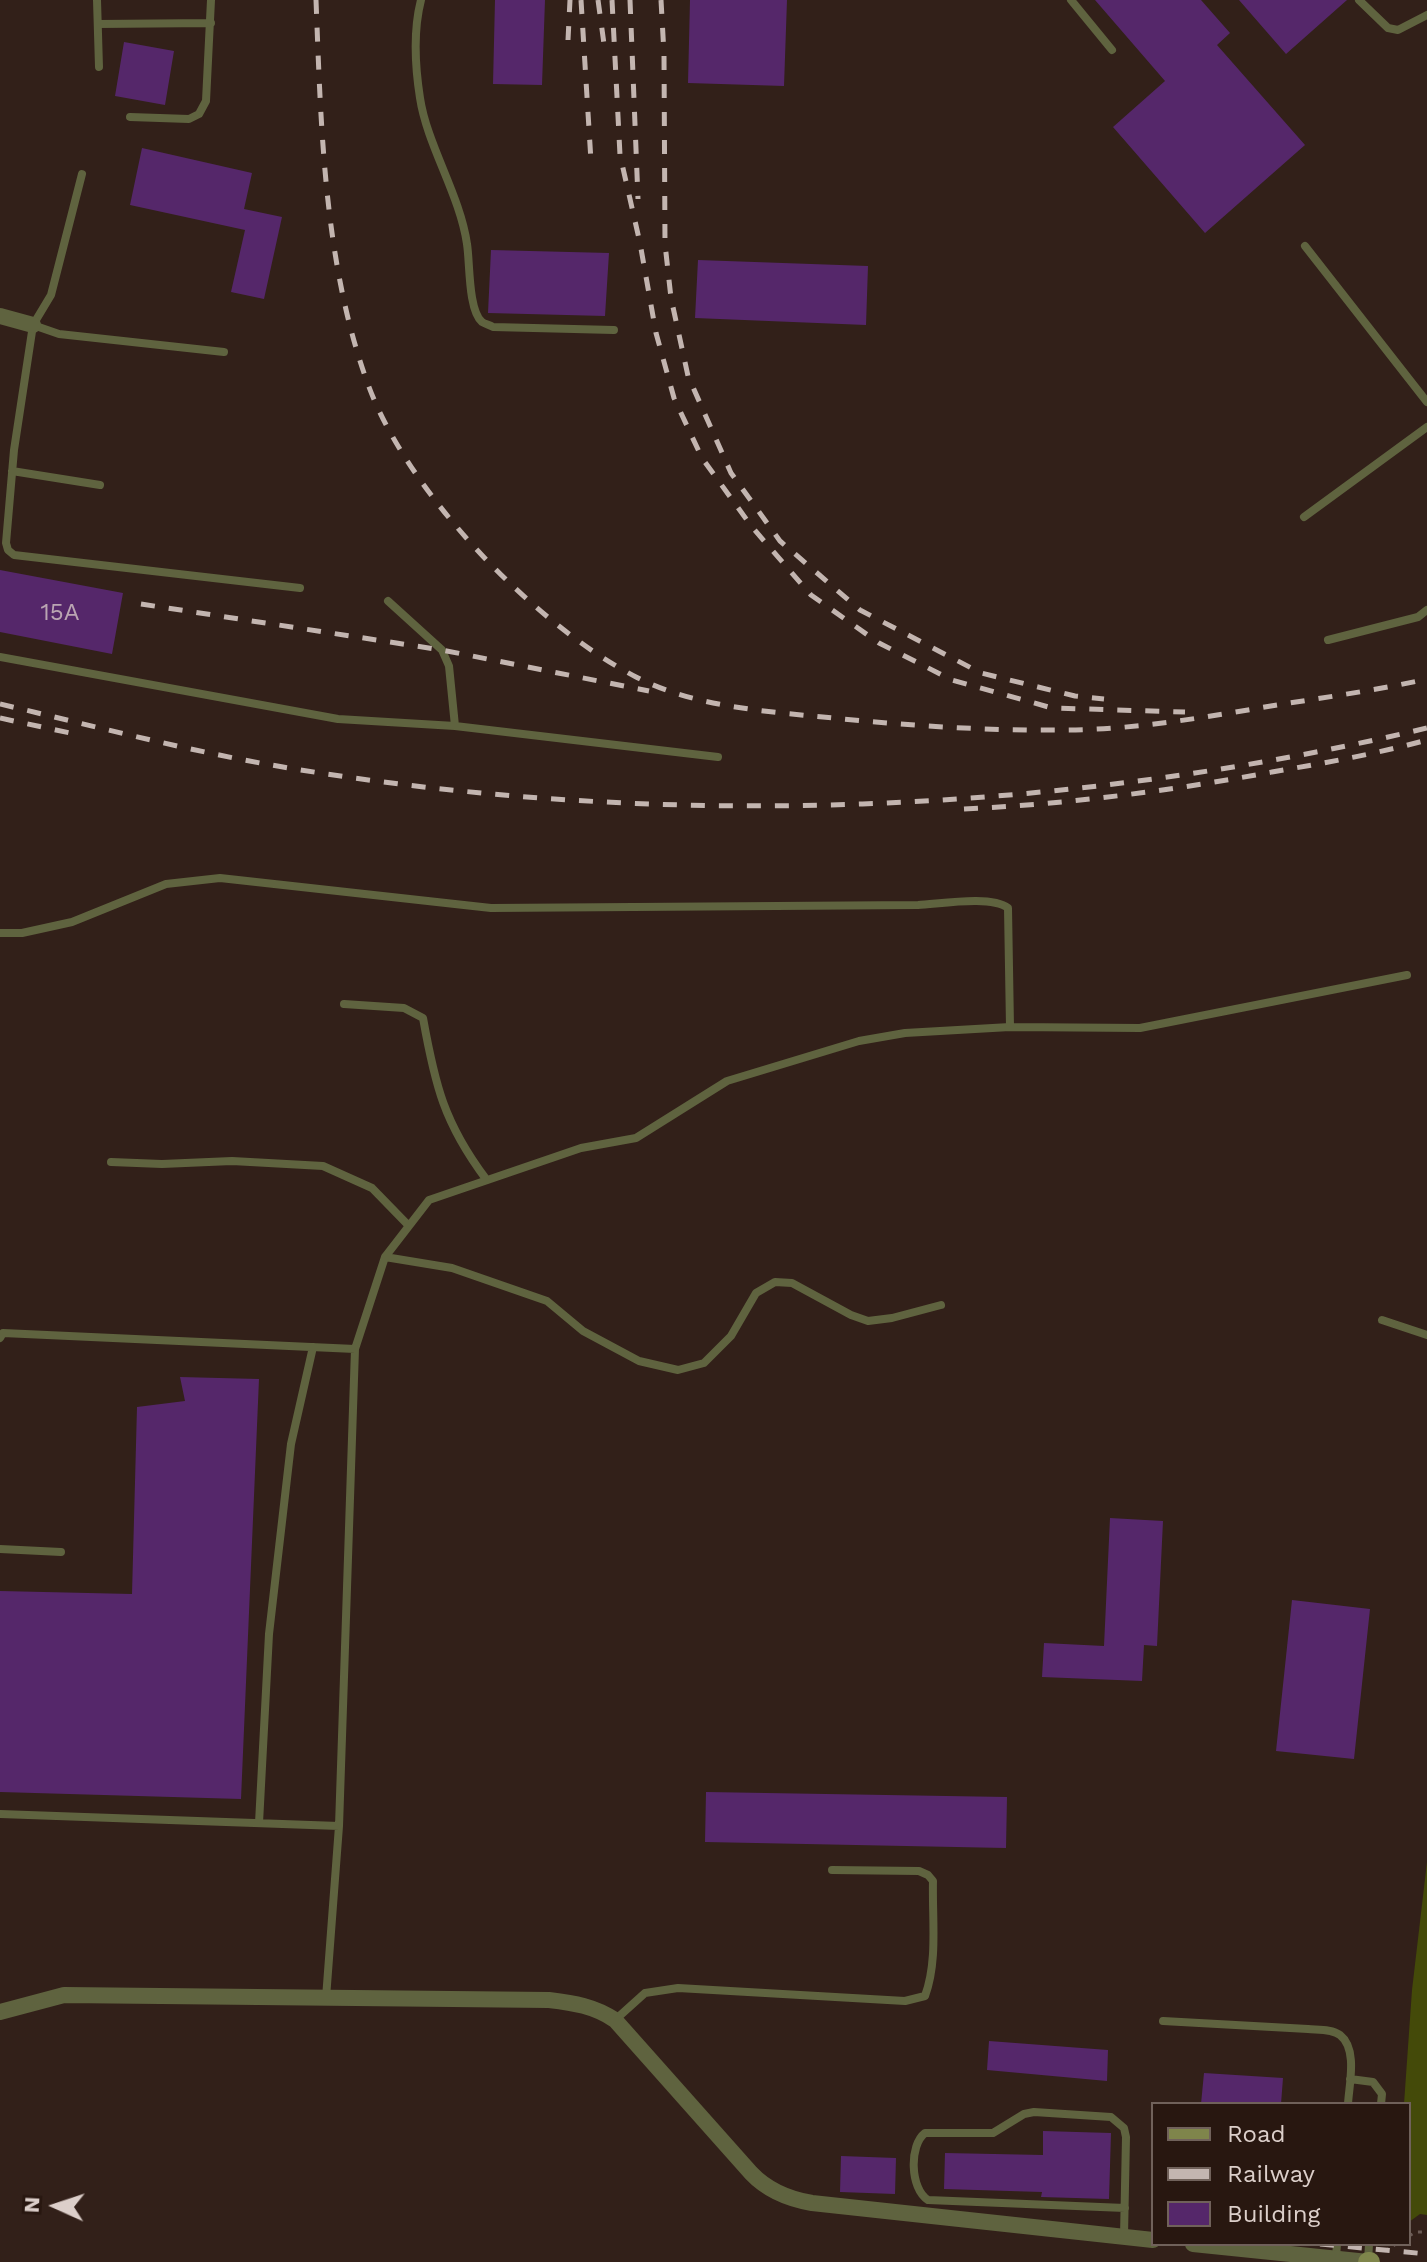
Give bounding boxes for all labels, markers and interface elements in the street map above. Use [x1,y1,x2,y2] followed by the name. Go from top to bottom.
[40,599,80,627] house number: 15A
[1151,2102,1411,2246] legend
[1227,2120,1286,2148] text: Road
[1227,2160,1315,2188] text: Railway
[16,2166,96,2246] north arrow
[19,2196,44,2214] text: N
[1227,2200,1320,2228] text: Building

